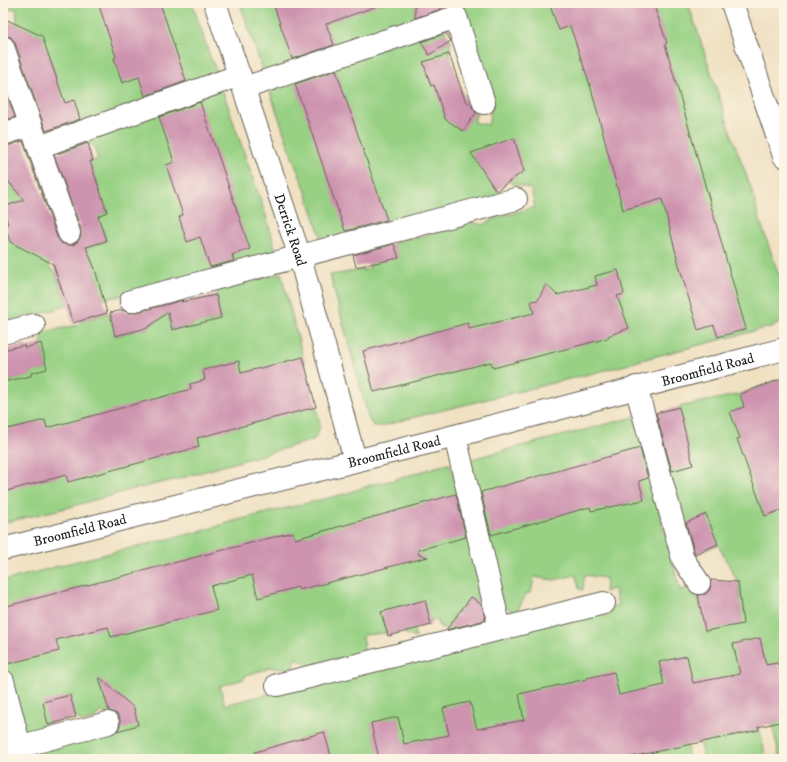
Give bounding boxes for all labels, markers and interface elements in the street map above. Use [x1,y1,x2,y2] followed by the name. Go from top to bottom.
[269,191,310,268] street label: Derrick Road
[659,349,756,391] street label: Broomfield Road
[346,432,443,472] street label: Broomfield Road
[32,511,128,551] street label: Broomfield Road

